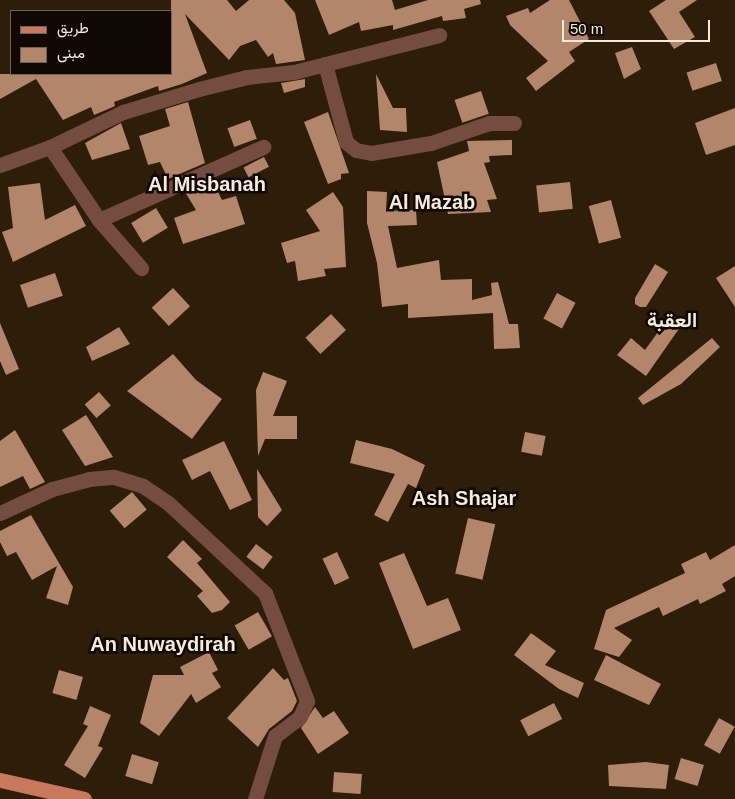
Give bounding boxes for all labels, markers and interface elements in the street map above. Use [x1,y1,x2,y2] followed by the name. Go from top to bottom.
[10,10,172,75] legend
[565,10,712,42] scale bar
[57,19,89,36] text: طريق
[570,20,603,37] text: 50 m
[57,44,85,61] text: مبنى
[148,172,266,196] district label: Al Misbanah
[389,190,475,214] district label: Al Mazab
[647,308,697,332] district label: العقبة
[412,486,516,510] district label: Ash Shajar
[90,632,236,656] district label: An Nuwaydirah

